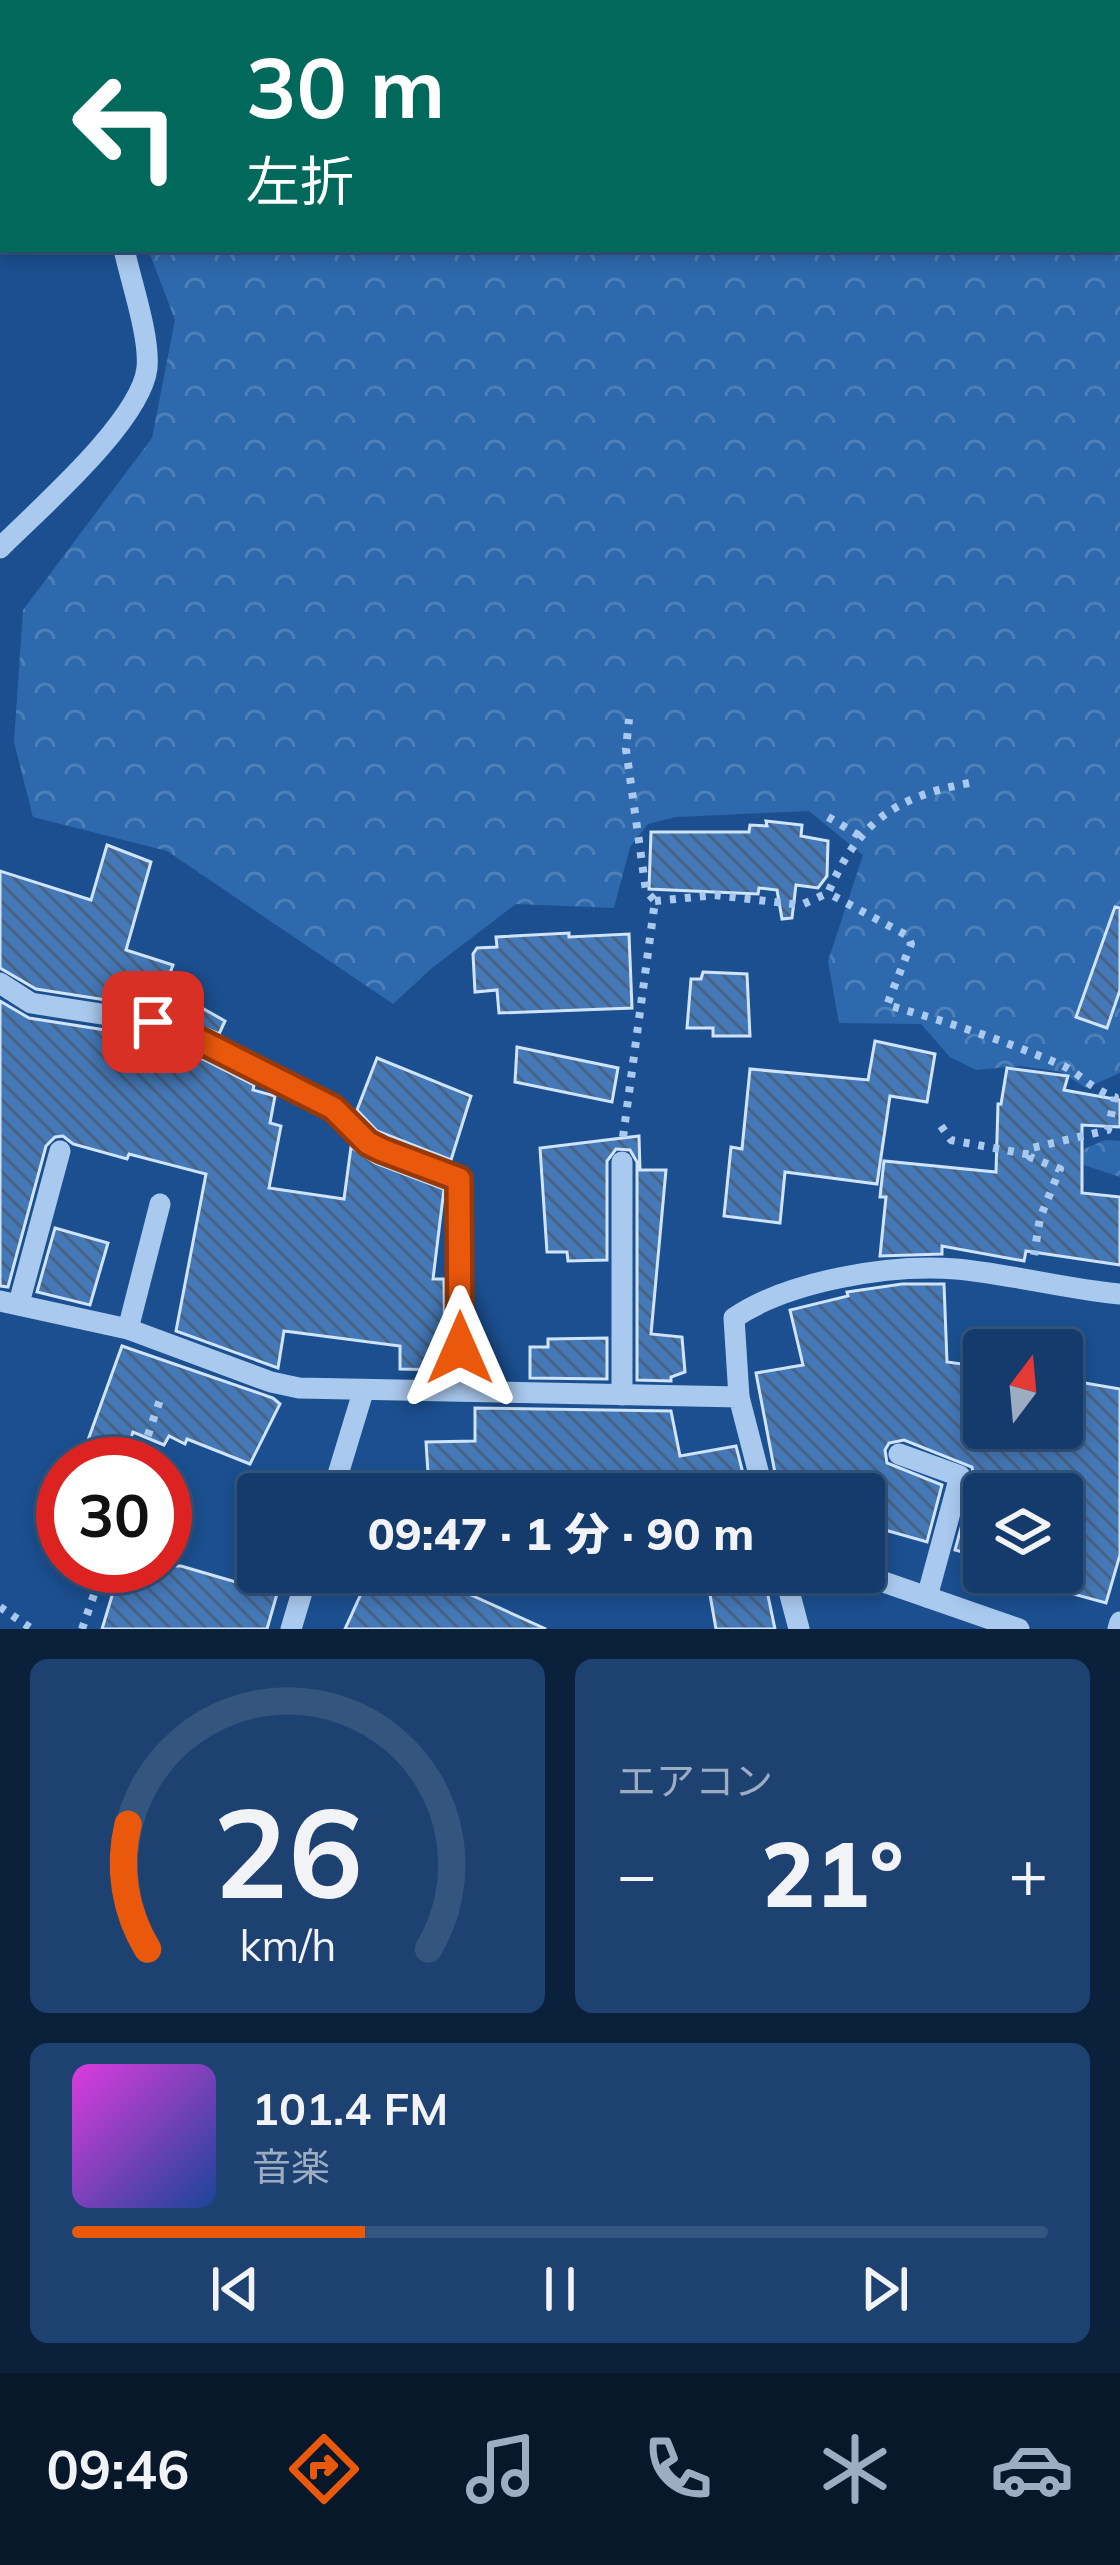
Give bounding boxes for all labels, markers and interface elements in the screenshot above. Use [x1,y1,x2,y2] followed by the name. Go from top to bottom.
[246,34,445,139] text: 30 m
[48,48,204,204] icon: left
[246,147,354,215] text: 左折
[102,971,204,1073] pin
[120,989,186,1055] icon: arrive
[397,1285,523,1411] position arrow
[963,1329,1083,1449] north arrow
[963,1329,1083,1593] map controls
[36,1437,192,1593] speed limit sign: 30
[963,1473,1083,1593] button: layers
[368,1505,754,1561] text: 09:47 · 1 分 · 90 m
[617,1756,773,1805] text: エアコン
[213,1773,362,1929] text: 26
[761,1817,904,1930] text: 21°
[617,1832,657,1915] text: −
[1008,1832,1048,1915] text: +
[239,1918,336,1972] text: km/h
[252,2080,448,2136] text: 101.4 FM
[252,2142,330,2191] text: 音楽
[202,2256,268,2322] icon: previous
[527,2256,593,2322] icon: pause
[852,2256,918,2322] icon: next
[282,2427,366,2511] icon: directions
[459,2427,543,2511] icon: music
[636,2427,720,2511] icon: phone
[813,2427,897,2511] icon: climate
[990,2427,1074,2511] icon: car
[46,2435,189,2503] text: 09:46

